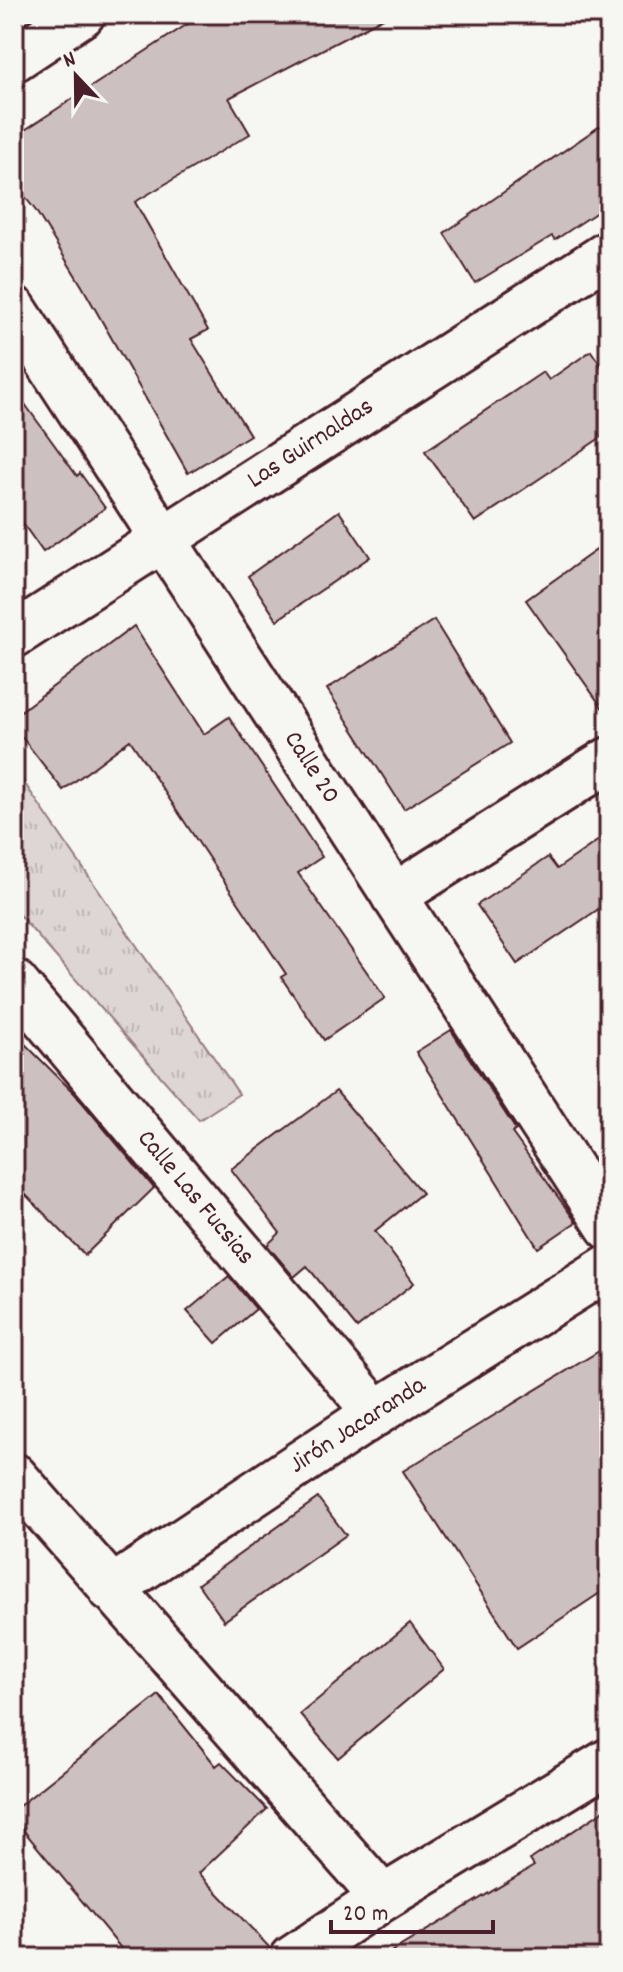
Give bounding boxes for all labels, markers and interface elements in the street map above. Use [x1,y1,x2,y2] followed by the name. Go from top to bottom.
[36,36,116,116] north arrow
[59,44,81,77] text: N
[240,389,382,499] street label: Las Guirnaldas
[274,724,348,812] street label: Calle 20
[127,1122,263,1274] street label: Calle Las Fucsias
[283,1368,434,1484] street label: Jirón Jacaranda
[331,1884,493,1934] scale bar
[343,1898,389,1932] text: 20 m

